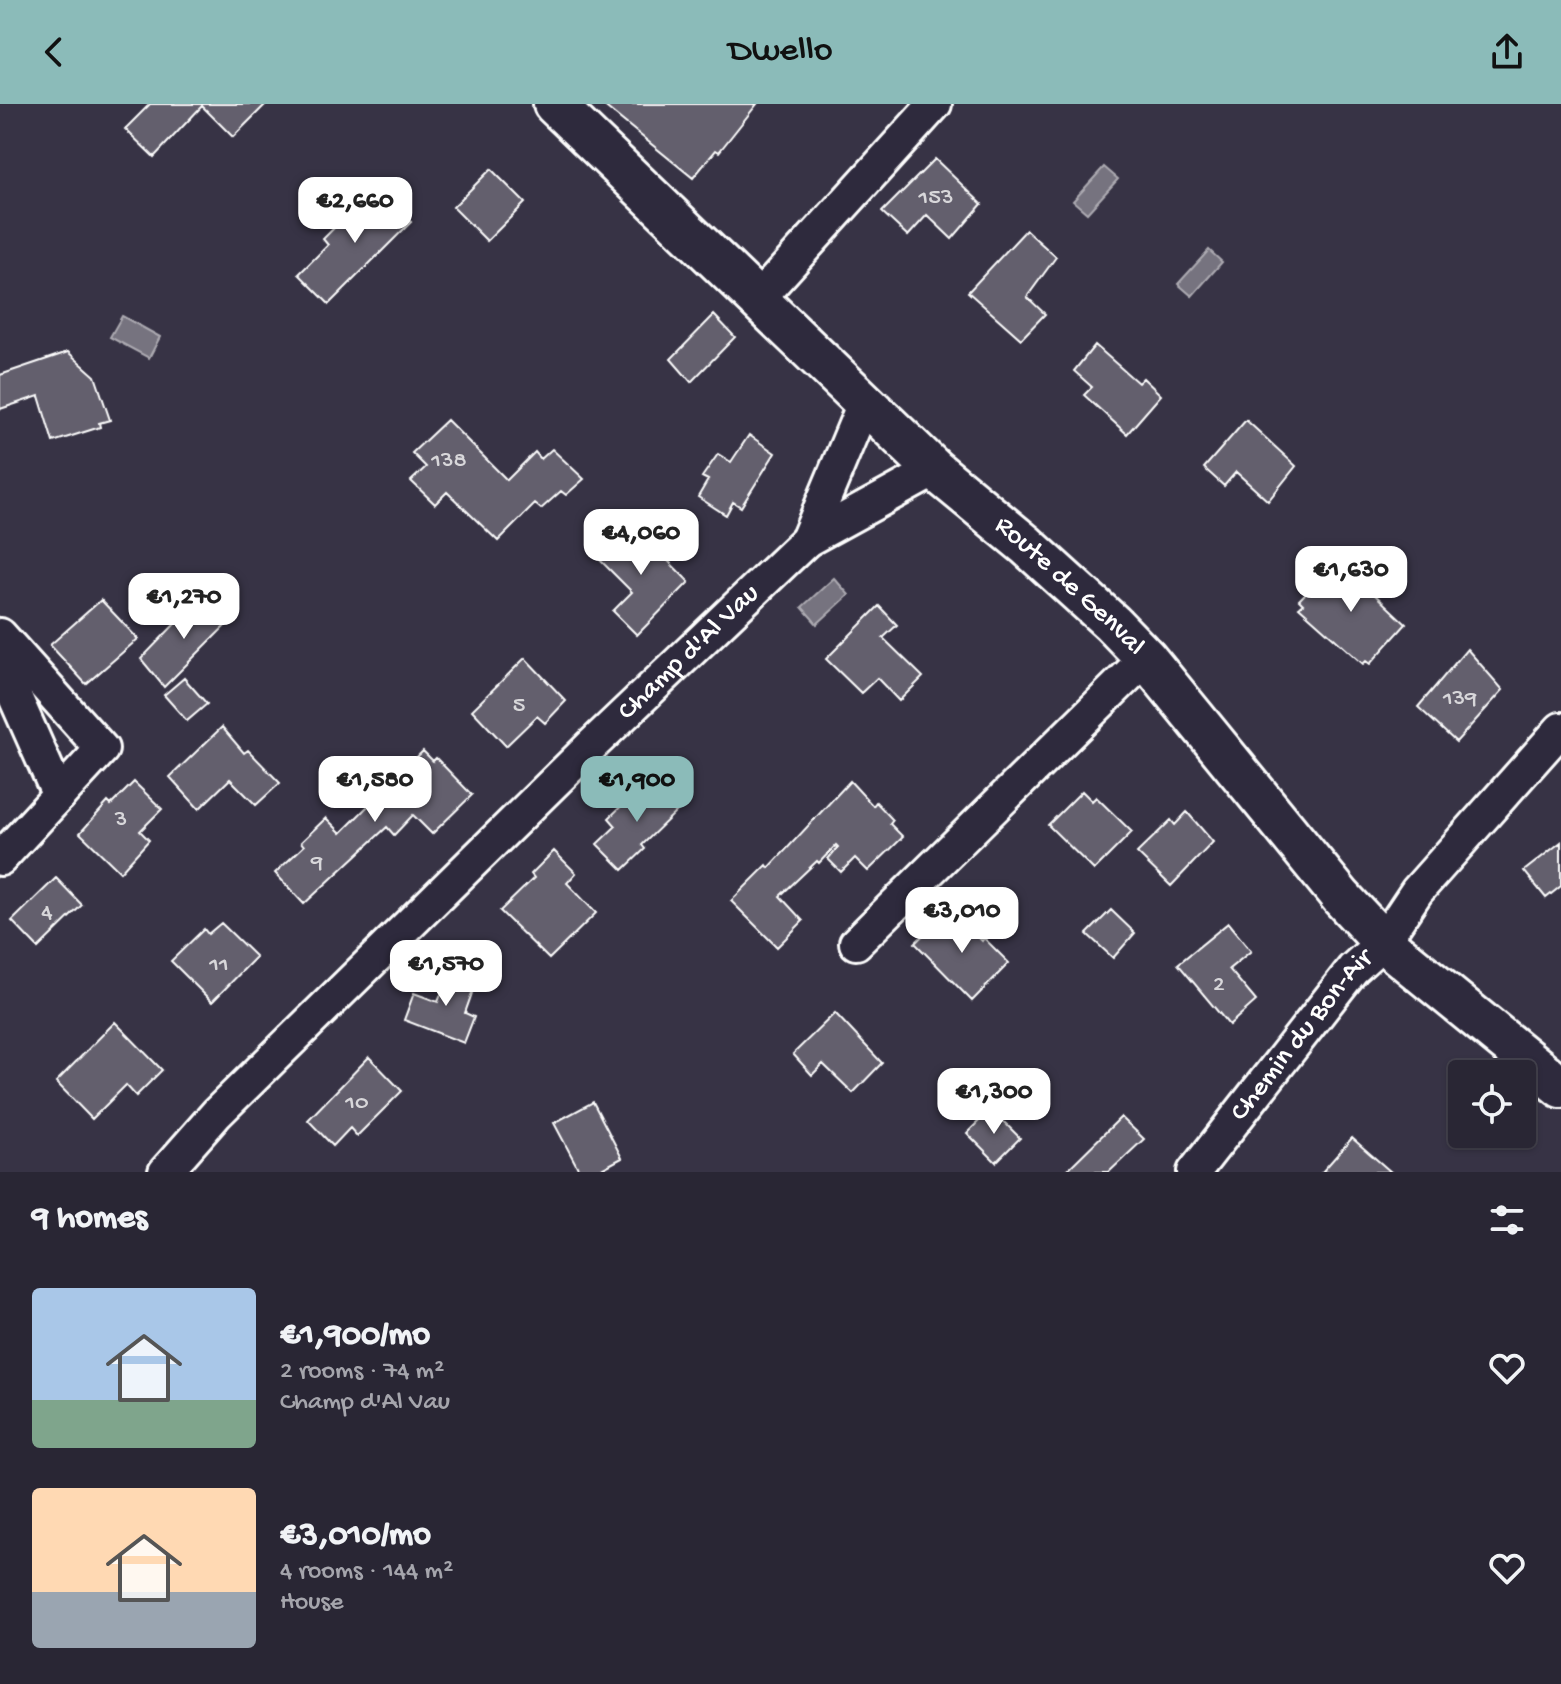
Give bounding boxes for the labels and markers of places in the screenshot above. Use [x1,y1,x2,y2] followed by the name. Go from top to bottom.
[290,177,420,245] pin: €2,660
[576,509,706,577] pin: €4,060
[1286,546,1416,614] pin: €1,630
[119,573,249,641] pin: €1,270
[310,756,440,824] pin: €1,580
[572,756,702,824] pin: €1,900
[897,887,1027,955] pin: €3,010
[381,940,511,1008] pin: €1,570
[929,1068,1059,1136] pin: €1,300

